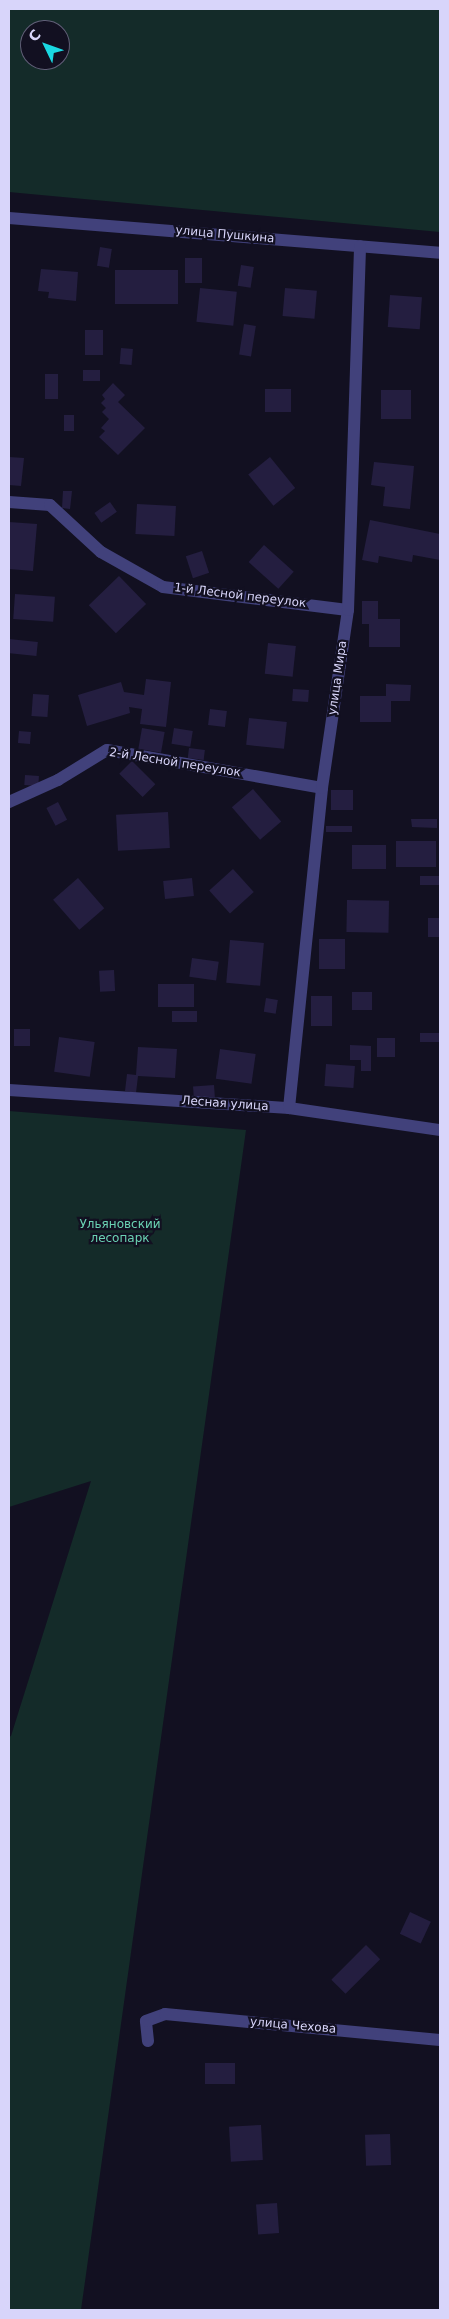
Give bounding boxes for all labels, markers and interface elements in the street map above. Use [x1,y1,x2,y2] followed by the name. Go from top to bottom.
[20,20,70,70] north arrow
[25,26,44,45] text: С
[175,224,275,246] street label: улица Пушкина
[173,581,307,611] street label: 1-й Лесной переулок
[326,640,350,716] street label: улица Мира
[108,745,242,781] street label: 2-й Лесной переулок
[181,1094,269,1114] street label: Лесная улица
[80,1218,160,1246] park label: Ульяновский лесопарк
[249,2015,337,2037] street label: улица Чехова

